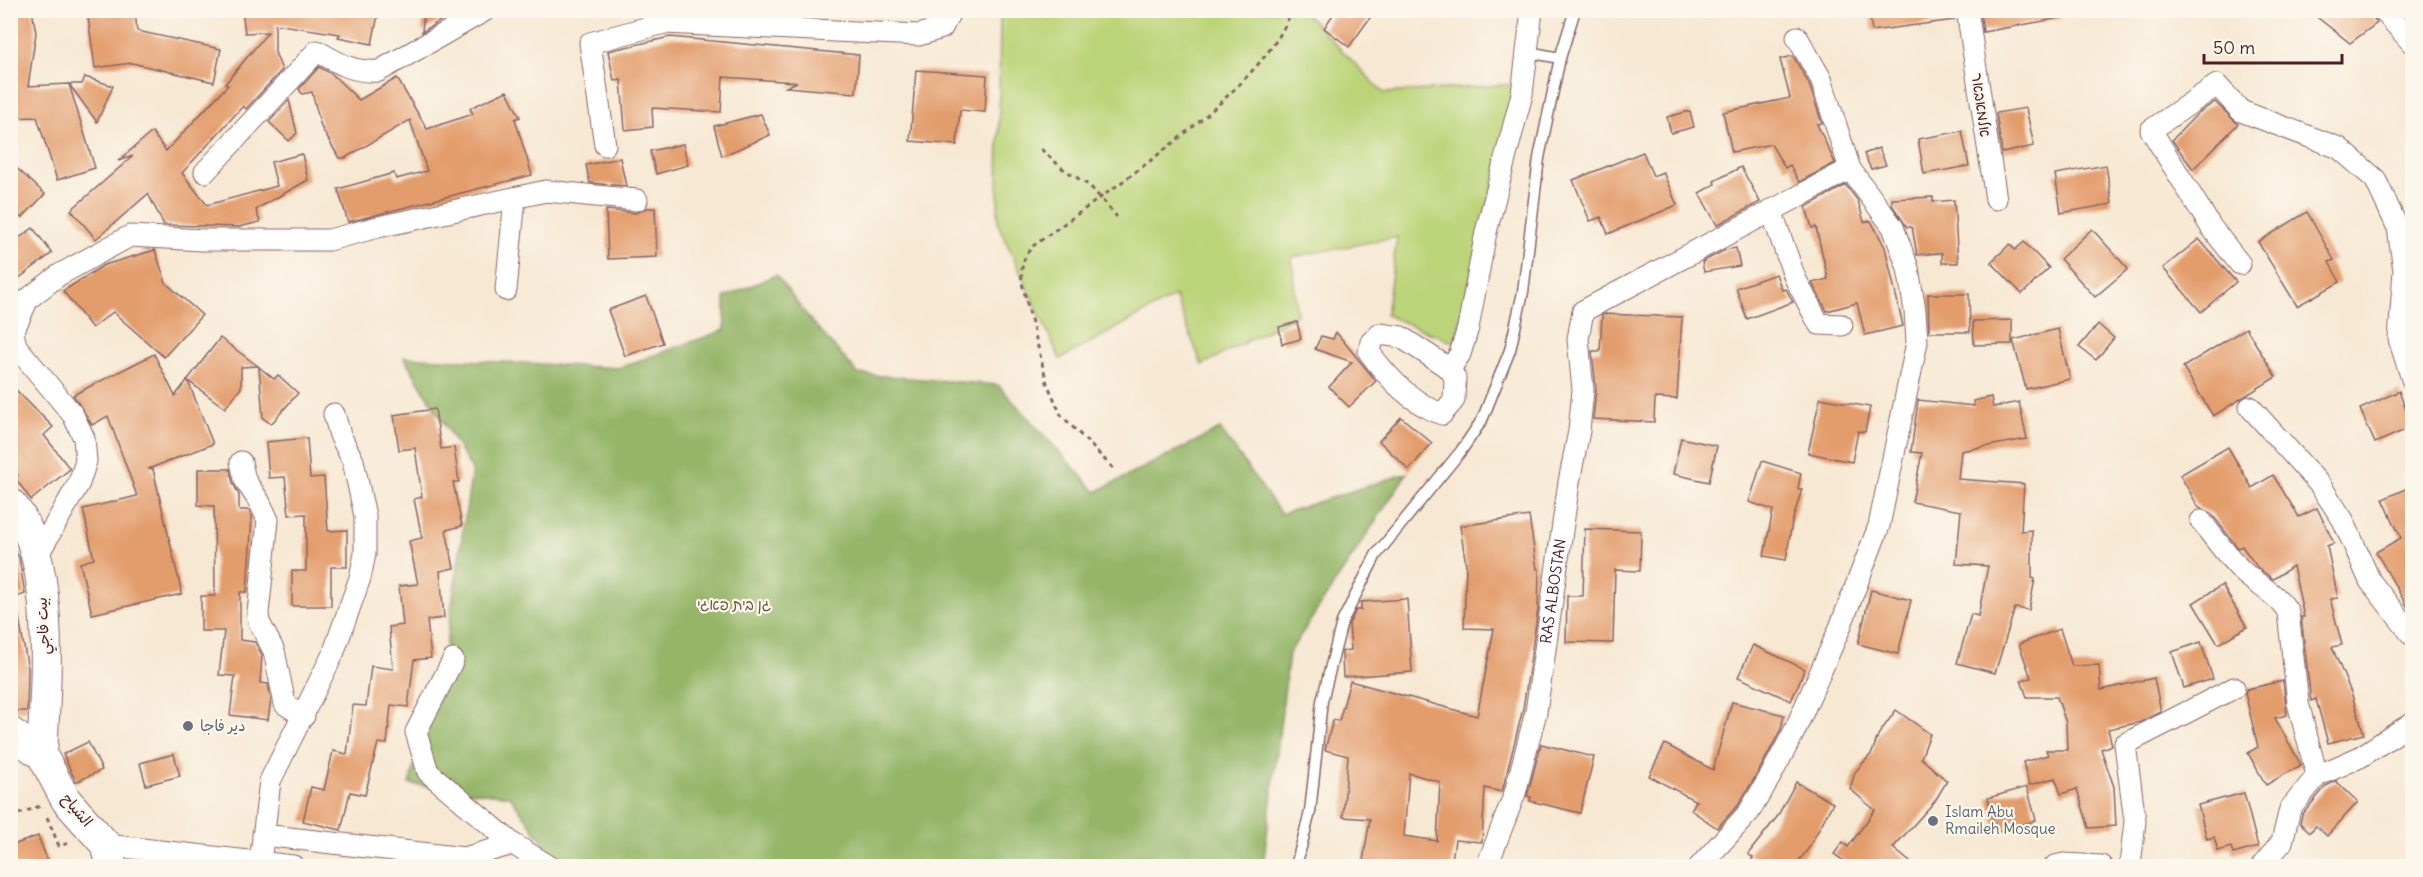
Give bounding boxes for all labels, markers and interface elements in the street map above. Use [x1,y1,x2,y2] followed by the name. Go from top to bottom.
[2204,27,2342,65] scale bar
[2213,36,2255,59] text: 50 m
[1968,72,1995,138] street label: אלמאבאר
[1536,537,1570,645] street label: RAS ALBOSTAN
[697,595,771,614] park label: גן בית פאגי
[32,597,57,655] street label: بيت فاجي
[200,716,245,735] place label: دير فاجا
[181,719,195,733] marker: دير فاجا
[57,789,97,831] street label: الشياح
[1945,802,2056,838] place label: Islam Abu Rmaileh Mosque
[1926,814,1940,828] marker: Islam Abu Rmaileh Mosque

